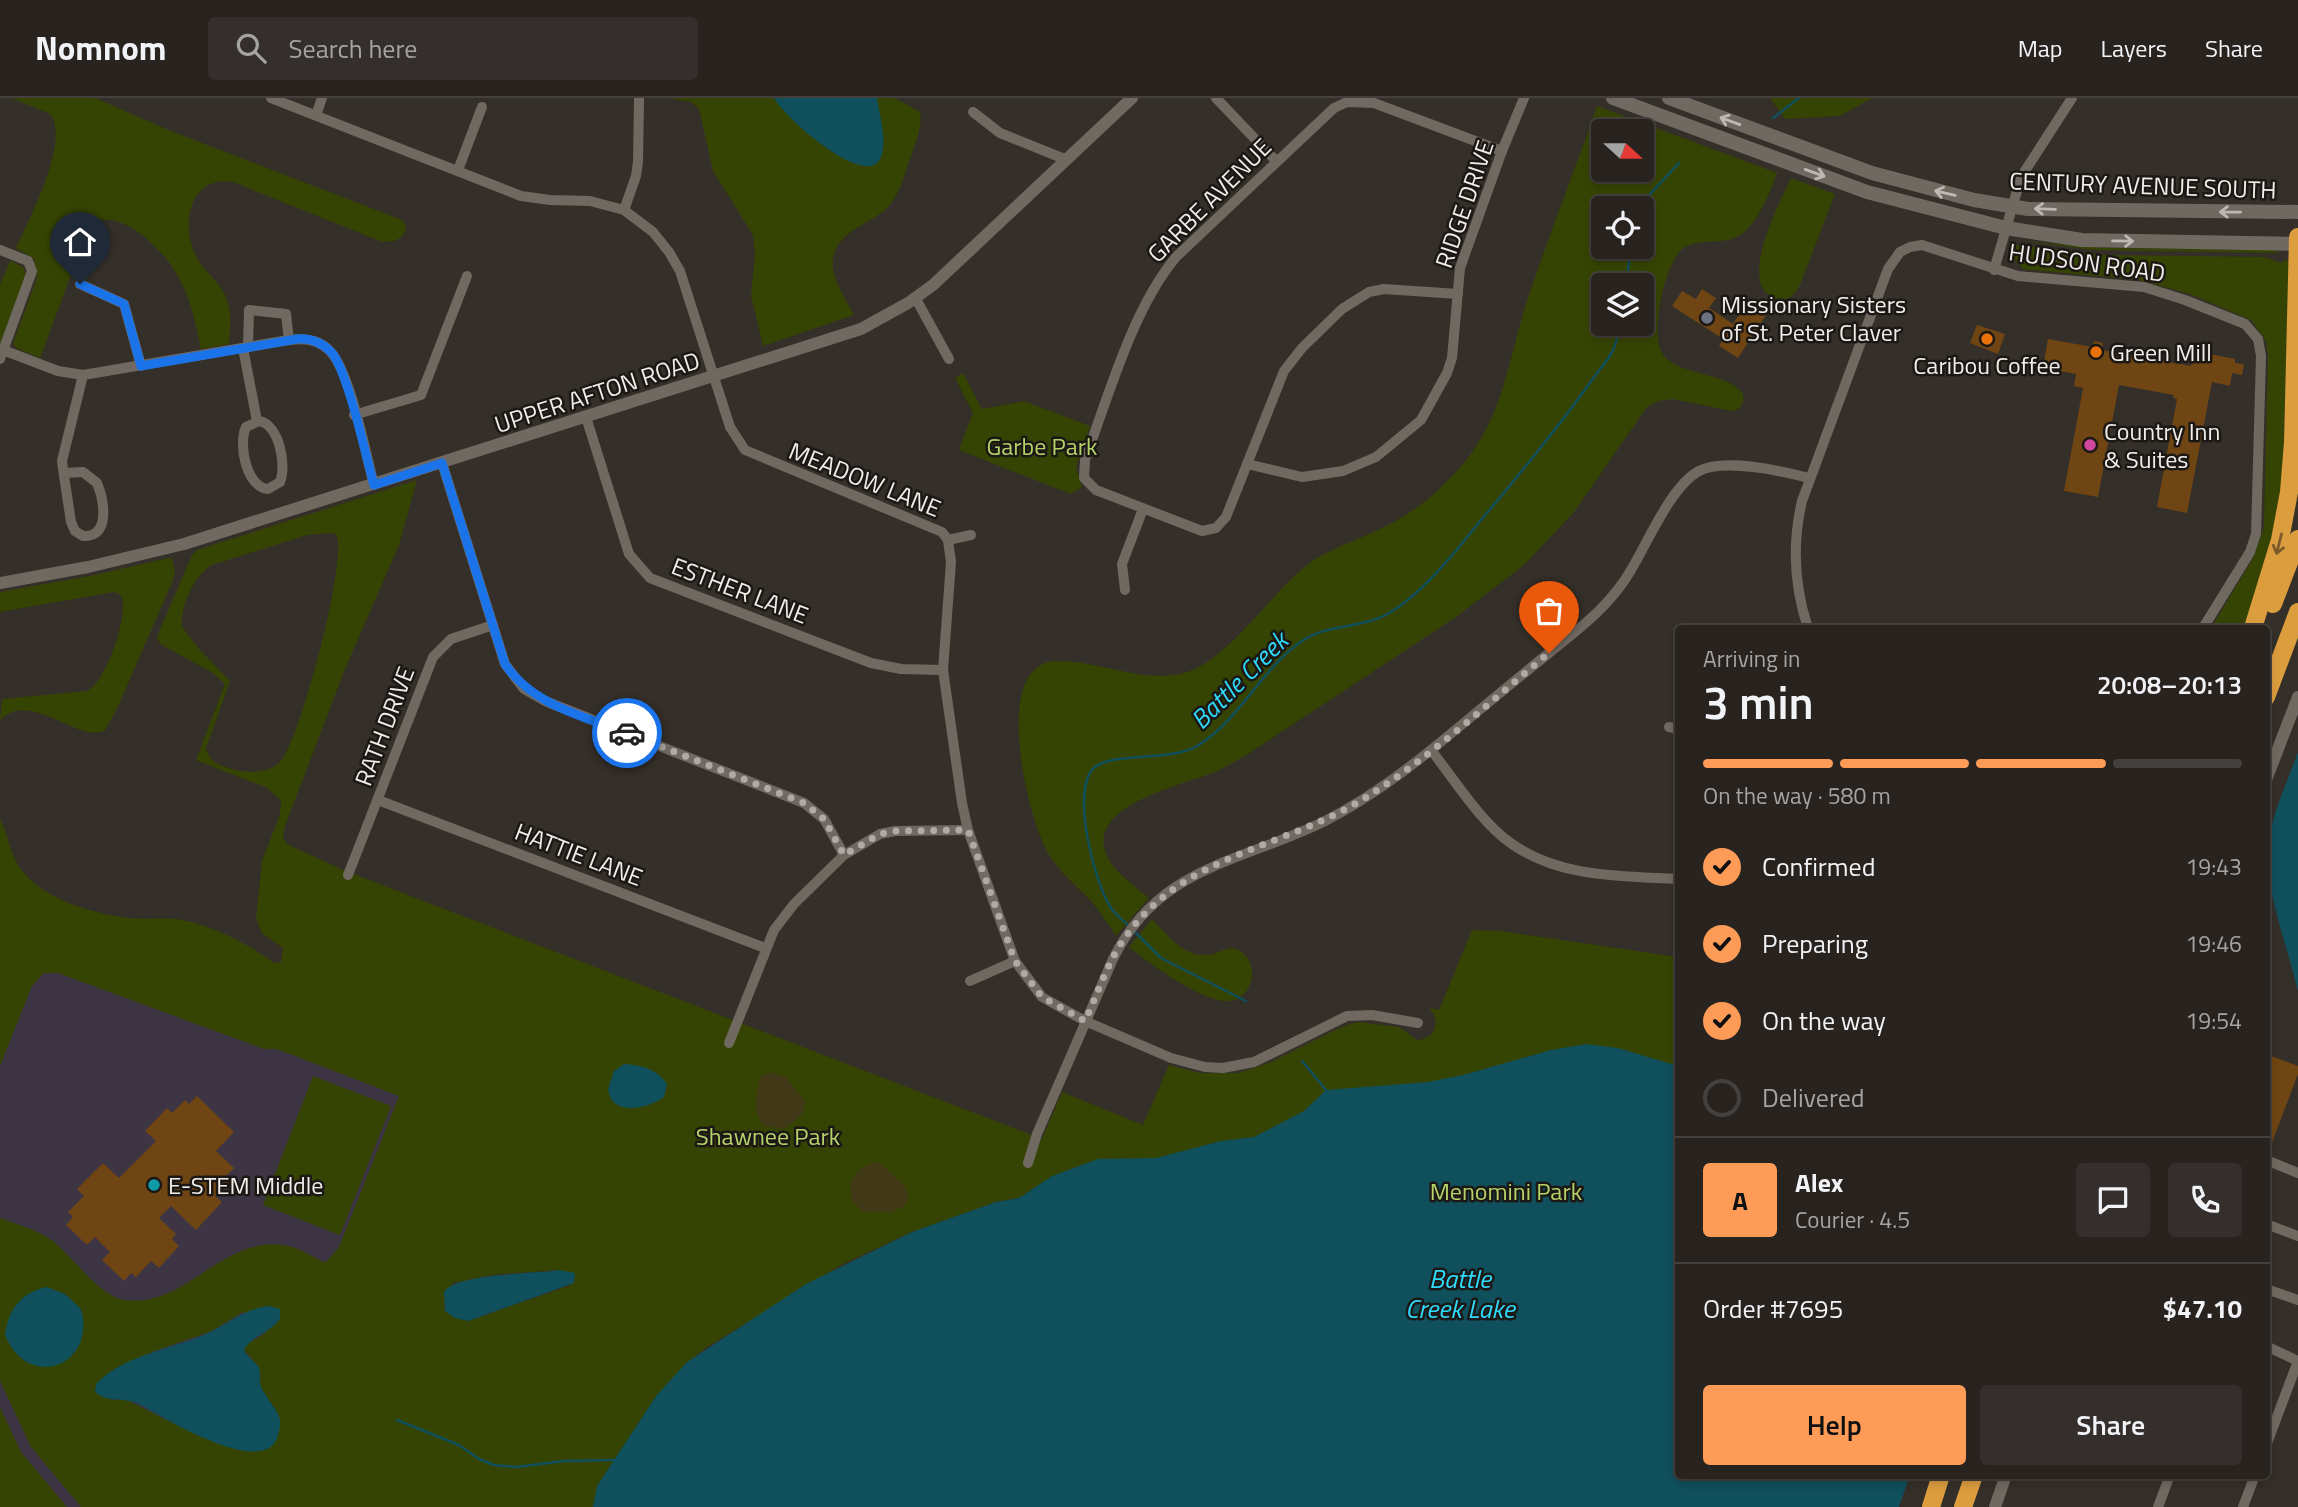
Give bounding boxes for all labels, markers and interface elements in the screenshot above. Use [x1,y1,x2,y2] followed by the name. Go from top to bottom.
[208,17,698,80] search box
[35,23,166,73] text: Nomnom
[232,29,270,67] icon: search
[288,29,417,68] text: Search here
[2018,30,2063,66] text: Map
[2101,30,2167,66] text: Layers
[2205,30,2263,66] text: Share
[1719,113,1741,126] one-way arrow
[1591,119,1654,182] north arrow
[1591,119,1654,336] map controls
[1139,130,1279,270] street label: GARBE AVENUE
[1425,135,1503,273] street label: RIDGE DRIVE
[2009,162,2277,208] street label: CENTURY AVENUE SOUTH
[1804,168,1826,180] one-way arrow
[1934,186,1957,199] one-way arrow
[1591,196,1654,259] button: locate
[2033,203,2056,216] one-way arrow
[2219,205,2242,219] one-way arrow
[50,212,110,284] pin
[61,223,99,261] icon: home
[2006,233,2168,291] street label: HUDSON ROAD
[2111,234,2134,248] one-way arrow
[1591,273,1654,336] button: layers
[1721,286,1906,350] place label: Missionary Sisters of St. Peter Claver
[1699,310,1715,326] marker: Missionary Sisters of St. Peter Claver
[1979,331,1995,347] marker: Caribou Coffee
[2110,334,2212,370] place label: Green Mill
[490,342,704,442] street label: UPPER AFTON ROAD
[2088,344,2104,360] marker: Green Mill
[1913,347,2061,383] place label: Caribou Coffee
[2104,413,2220,477] place label: Country Inn & Suites
[986,428,1098,464] park label: Garbe Park
[784,432,946,526] street label: MEADOW LANE
[2082,437,2098,453] marker: Country Inn & Suites
[2272,532,2285,555] one-way arrow
[666,547,814,633] street label: ESTHER LANE
[1519,581,1579,653] pin
[1530,592,1568,630] icon: bag
[1181,620,1299,738] water label: Battle Creek
[1703,641,1800,676] text: Arriving in
[345,661,423,791] street label: RATH DRIVE
[2097,665,2242,704] text: 20:08–20:13
[1703,667,1814,737] text: 3 min
[592,698,662,768] courier
[608,714,646,752] icon: car
[1703,778,1891,813] text: On the way · 580 m
[510,813,648,895] street label: HATTIE LANE
[1762,847,1876,886] text: Confirmed
[1703,848,1741,886] icon: check
[2185,849,2242,884] text: 19:43
[1762,924,1868,963] text: Preparing
[1703,925,1741,963] icon: check
[2185,926,2242,961] text: 19:46
[1762,1001,1886,1040] text: On the way
[1703,1002,1741,1040] icon: check
[2185,1003,2242,1038] text: 19:54
[1762,1078,1865,1117] text: Delivered
[696,1118,841,1154] park label: Shawnee Park
[1795,1163,1843,1202] text: Alex
[2076,1163,2150,1237] button: chat
[2168,1163,2242,1237] button: phone
[168,1167,323,1203] place label: E-STEM Middle
[1430,1173,1583,1209] park label: Menomini Park
[146,1177,162,1193] marker: E-STEM Middle
[1732,1181,1748,1220] text: A
[1795,1202,1910,1237] text: Courier · 4.5
[1405,1259,1517,1328] water label: Battle Creek Lake
[1703,1289,1843,1328] text: Order #7695
[2163,1289,2242,1328] text: $47.10
[1703,1385,1966,1465] button: Help
[1980,1385,2242,1465] button: Share

